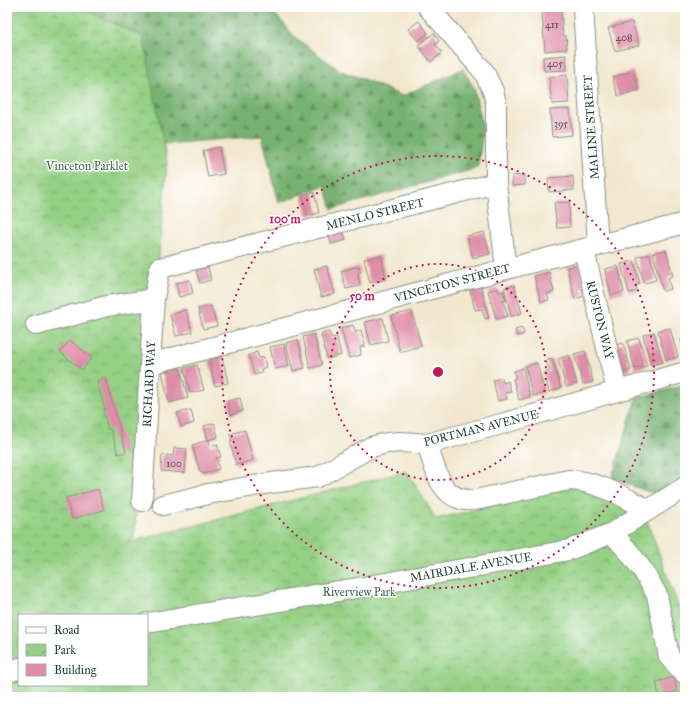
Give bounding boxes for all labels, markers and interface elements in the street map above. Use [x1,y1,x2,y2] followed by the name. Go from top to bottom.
[545,19,559,31] house number: 411
[616,32,632,44] house number: 408
[547,58,563,70] house number: 405
[580,74,602,180] street label: MALINE STREET
[554,118,568,130] house number: 395
[45,159,129,173] park label: Vinceton Parklet
[324,195,426,233] street label: MENLO STREET
[269,212,302,226] text: 100 m
[392,261,511,305] street label: VINCETON STREET
[583,279,617,361] street label: RUSTON WAY
[349,289,376,303] text: 50 m
[140,340,158,428] street label: RICHARD WAY
[431,365,445,379] centre of rings
[422,407,540,449] street label: PORTMAN AVENUE
[166,458,182,470] house number: 100
[409,549,534,585] street label: MAIRDALE AVENUE
[322,585,396,599] park label: Riverview Park
[18,614,148,686] legend
[54,623,80,637] text: Road
[54,643,76,657] text: Park
[54,663,97,678] text: Building

